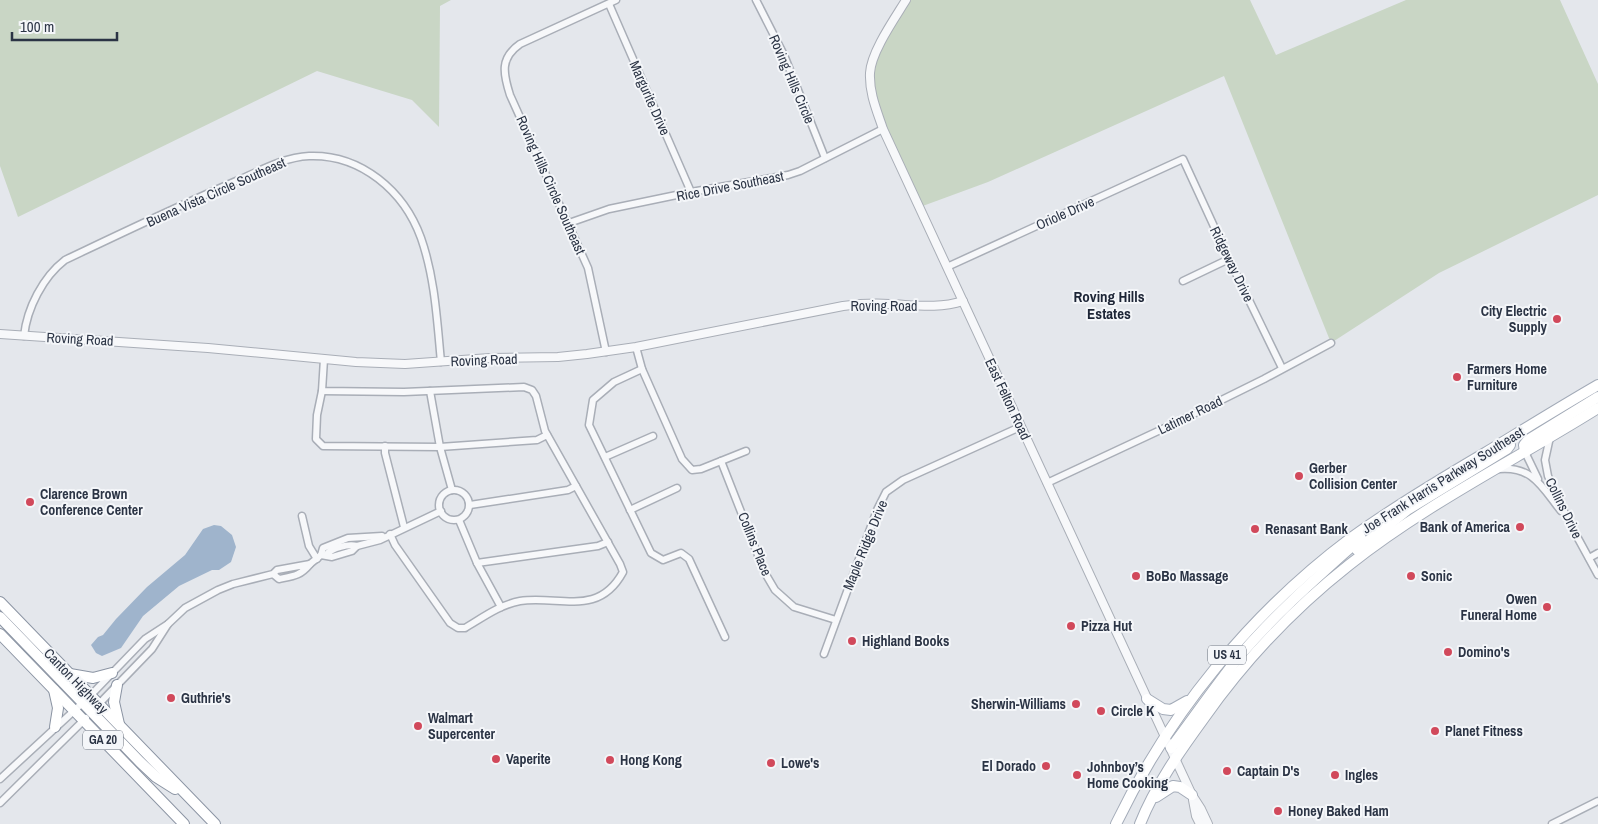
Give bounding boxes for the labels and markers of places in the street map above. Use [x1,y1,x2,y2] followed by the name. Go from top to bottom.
[1481,302,1548,336] place label: City Electric Supply
[1551,313,1563,325] marker: City Electric Supply
[1467,360,1547,394] place label: Farmers Home Furniture
[1451,371,1463,383] marker: Farmers Home Furniture
[1309,459,1398,493] place label: Gerber Collision Center
[1293,470,1305,482] marker: Gerber Collision Center
[40,485,143,519] place label: Clarence Brown Conference Center
[24,496,36,508] marker: Clarence Brown Conference Center
[1420,518,1511,536] place label: Bank of America
[1265,520,1349,538] place label: Renasant Bank
[1514,521,1526,533] marker: Bank of America
[1249,523,1261,535] marker: Renasant Bank
[1146,567,1228,585] place label: BoBo Massage
[1421,567,1452,585] place label: Sonic
[1130,570,1142,582] marker: BoBo Massage
[1405,570,1417,582] marker: Sonic
[1460,590,1537,624] place label: Owen Funeral Home
[1541,601,1553,613] marker: Owen Funeral Home
[1081,617,1132,635] place label: Pizza Hut
[1065,620,1077,632] marker: Pizza Hut
[862,632,949,650] place label: Highland Books
[846,635,858,647] marker: Highland Books
[1458,643,1510,661] place label: Domino's
[1442,646,1454,658] marker: Domino's
[181,689,231,707] place label: Guthrie's
[165,692,177,704] marker: Guthrie's
[971,695,1066,713] place label: Sherwin-Williams
[1070,698,1082,710] marker: Sherwin-Williams
[1111,702,1155,720] place label: Circle K
[1095,705,1107,717] marker: Circle K
[428,709,496,743] place label: Walmart Supercenter
[412,720,424,732] marker: Walmart Supercenter
[1445,722,1523,740] place label: Planet Fitness
[1429,725,1441,737] marker: Planet Fitness
[506,750,551,768] place label: Vaperite
[620,751,682,769] place label: Hong Kong
[490,753,502,765] marker: Vaperite
[604,754,616,766] marker: Hong Kong
[781,754,819,772] place label: Lowe's
[765,757,777,769] marker: Lowe's
[982,757,1036,775] place label: El Dorado
[1087,758,1168,792] place label: Johnboy’s Home Cooking
[1040,760,1052,772] marker: El Dorado
[1237,762,1300,780] place label: Captain D's
[1221,765,1233,777] marker: Captain D's
[1345,766,1378,784] place label: Ingles
[1071,769,1083,781] marker: Johnboy’s Home Cooking
[1329,769,1341,781] marker: Ingles
[1288,802,1389,820] place label: Honey Baked Ham
[1272,805,1284,817] marker: Honey Baked Ham

